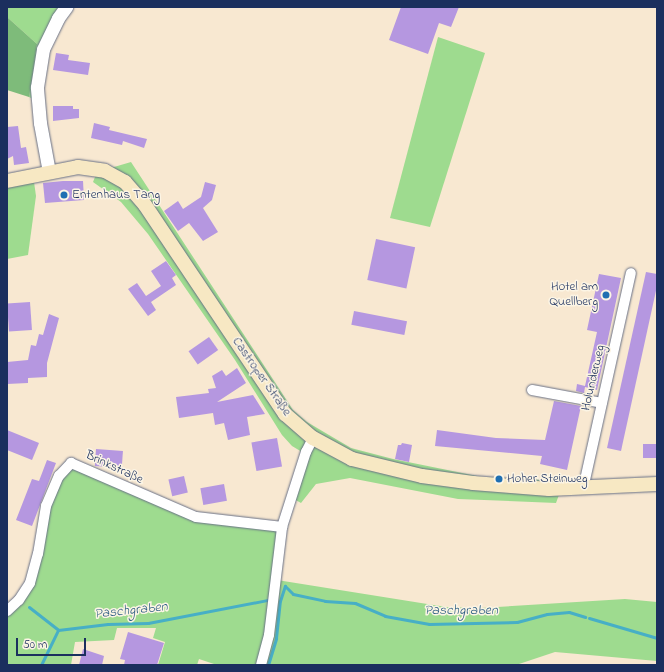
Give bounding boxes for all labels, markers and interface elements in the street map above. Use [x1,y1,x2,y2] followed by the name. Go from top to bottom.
[72,187,160,203] place label: Entenhaus Tang
[59,190,69,200] marker: Entenhaus Tang
[549,280,598,311] place label: Hotel am Quellberg
[601,290,611,300] marker: Hotel am Quellberg
[228,335,294,419] street label: Castroper Straße
[579,343,609,413] street label: Holunderweg
[83,448,145,488] street label: Brinkstraße
[507,471,588,487] place label: Hoher Steinweg
[494,474,504,484] marker: Hoher Steinweg
[94,599,168,623] water label: Paschgraben
[424,603,498,619] water label: Paschgraben
[18,630,88,656] scale bar
[23,636,47,654] text: 50 m

